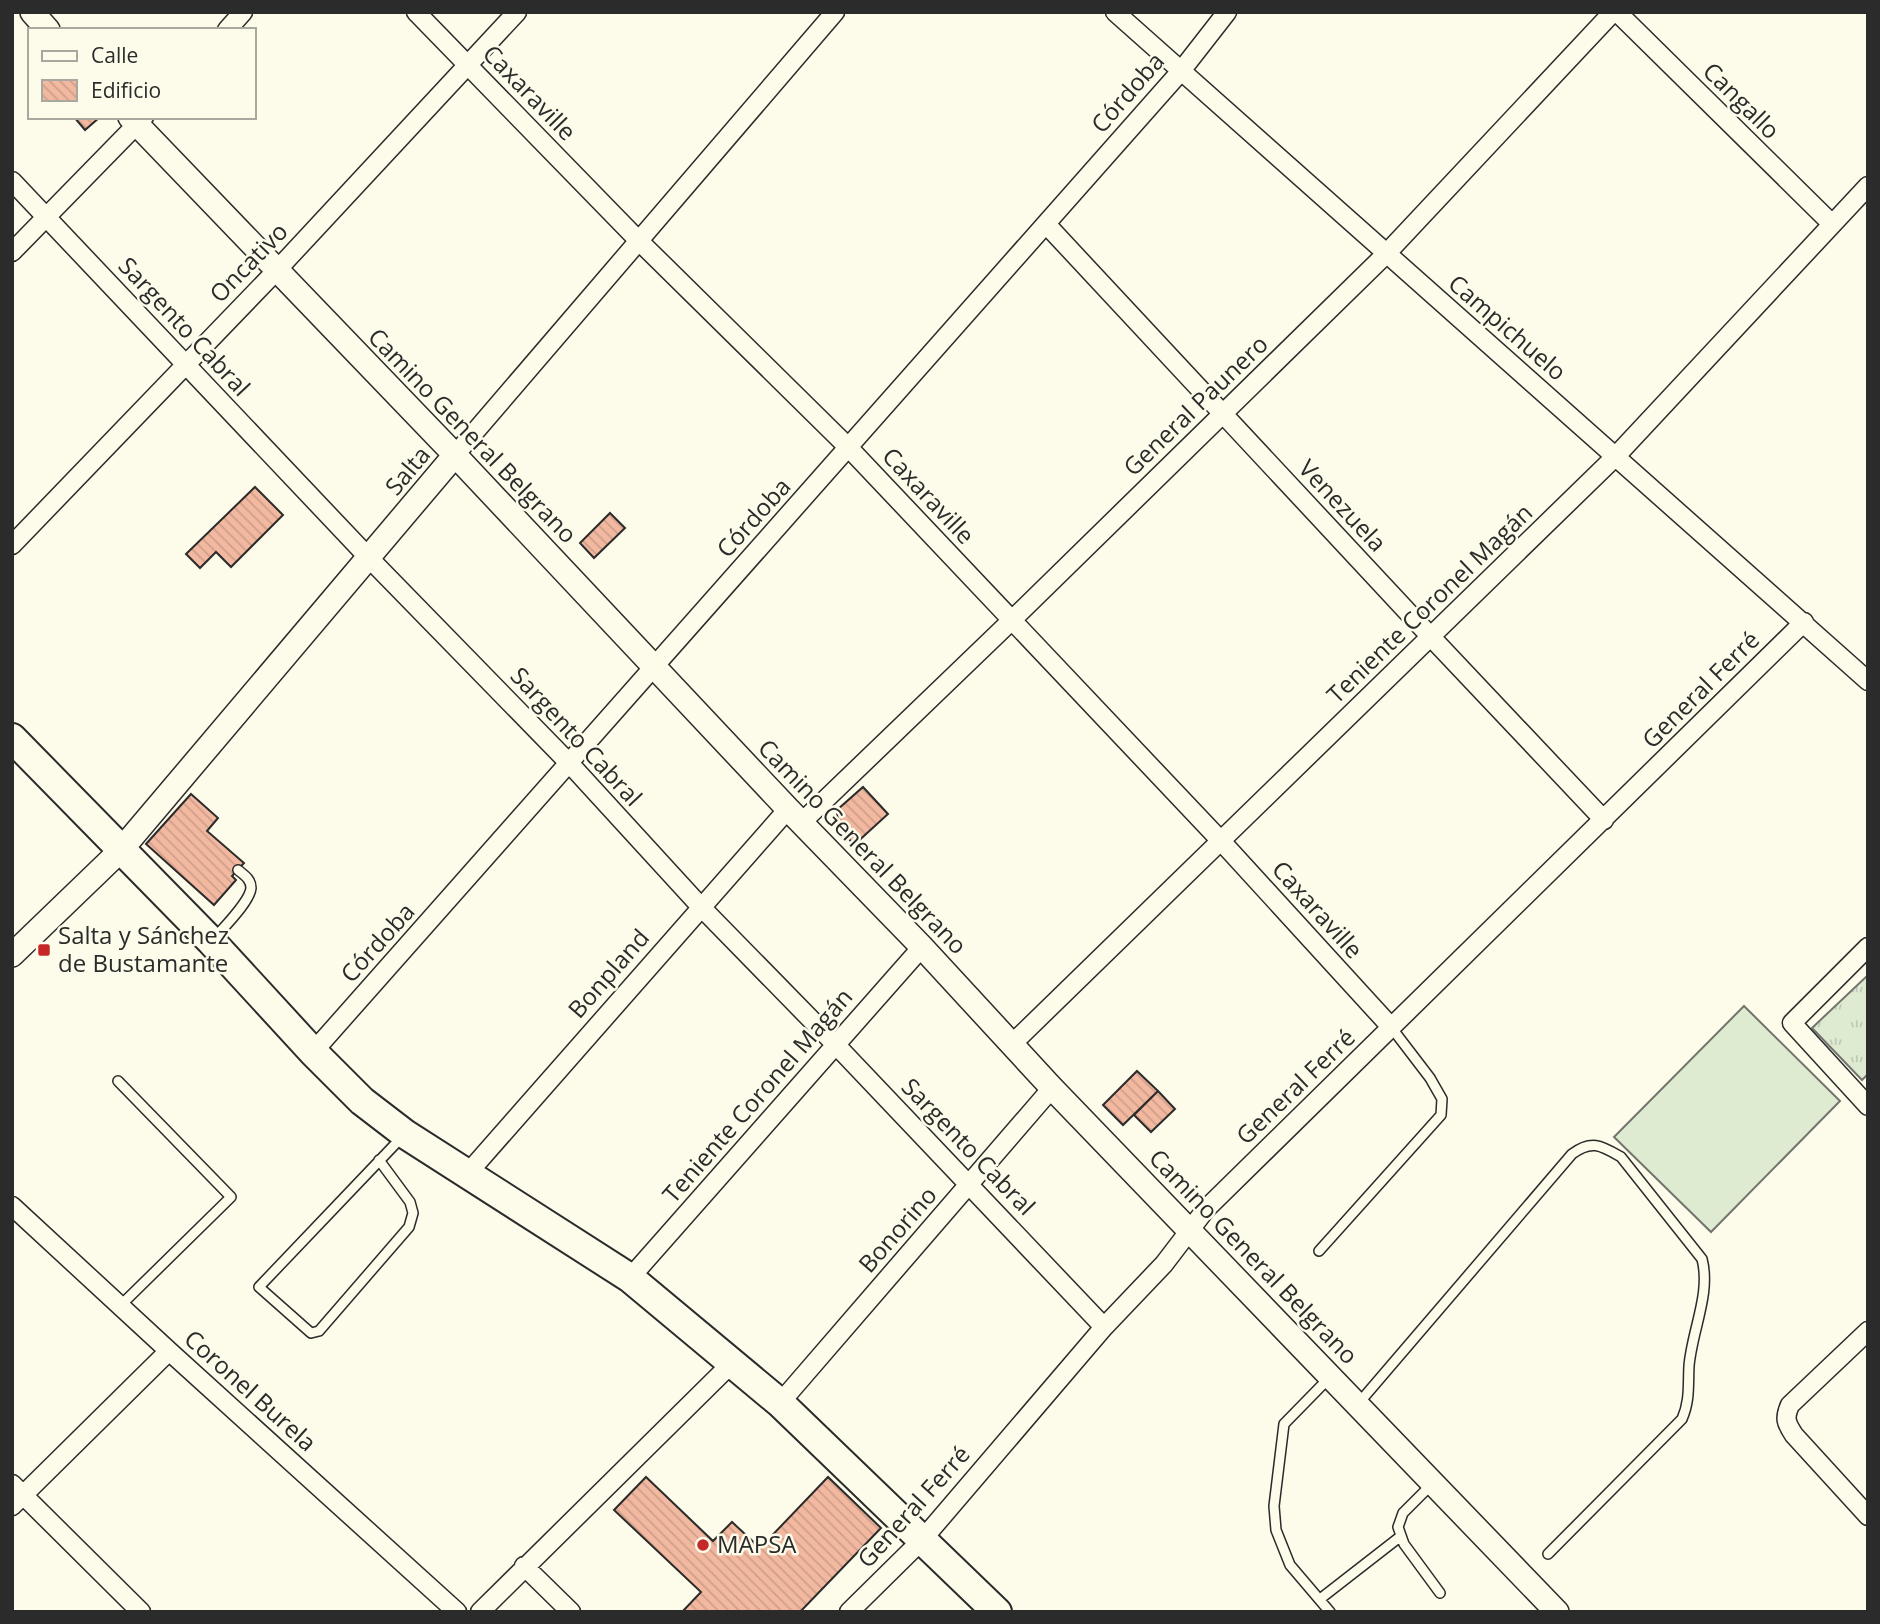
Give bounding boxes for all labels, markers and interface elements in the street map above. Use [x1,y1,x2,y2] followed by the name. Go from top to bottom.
[28,28,256,119] legend
[476,37,584,147] street label: Caxaraville
[91,41,138,69] text: Calle
[1083,45,1171,139] street label: Córdoba
[1696,54,1788,146] street label: Cangallo
[91,76,161,104] text: Edificio
[202,215,294,309] street label: Oncativo
[112,249,258,403] street label: Sargento Cabral
[1442,266,1574,387] street label: Campichuelo
[362,320,585,550] street label: Camino General Belgrano
[1115,327,1275,483] street label: General Paunero
[377,439,437,501] street label: Salta
[876,439,982,551] street label: Caxaraville
[1292,452,1394,558] street label: Venezuela
[708,470,797,564] street label: Córdoba
[1319,496,1539,710] street label: Teniente Coronel Magán
[1634,623,1766,755] street label: General Ferré
[504,659,650,813] street label: Sargento Cabral
[752,731,975,961] street label: Camino General Belgrano
[1265,853,1371,965] street label: Caxaraville
[332,895,421,989] street label: Córdoba
[58,918,229,979] place label: Salta y Sánchez de Bustamante
[560,921,656,1025] street label: Bonpland
[36,942,52,958] marker: Salta y Sánchez de Bustamante
[654,981,859,1209] street label: Teniente Coronel Magán
[1228,1021,1362,1151] street label: General Ferré
[895,1070,1043,1222] street label: Sargento Cabral
[1143,1141,1366,1371] street label: Camino General Belgrano
[850,1179,943,1279] street label: Bonorino
[178,1322,324,1458] street label: Coronel Burela
[849,1438,977,1574] street label: General Ferré
[717,1527,797,1560] place label: MAPSA
[695,1537,711,1553] marker: MAPSA

